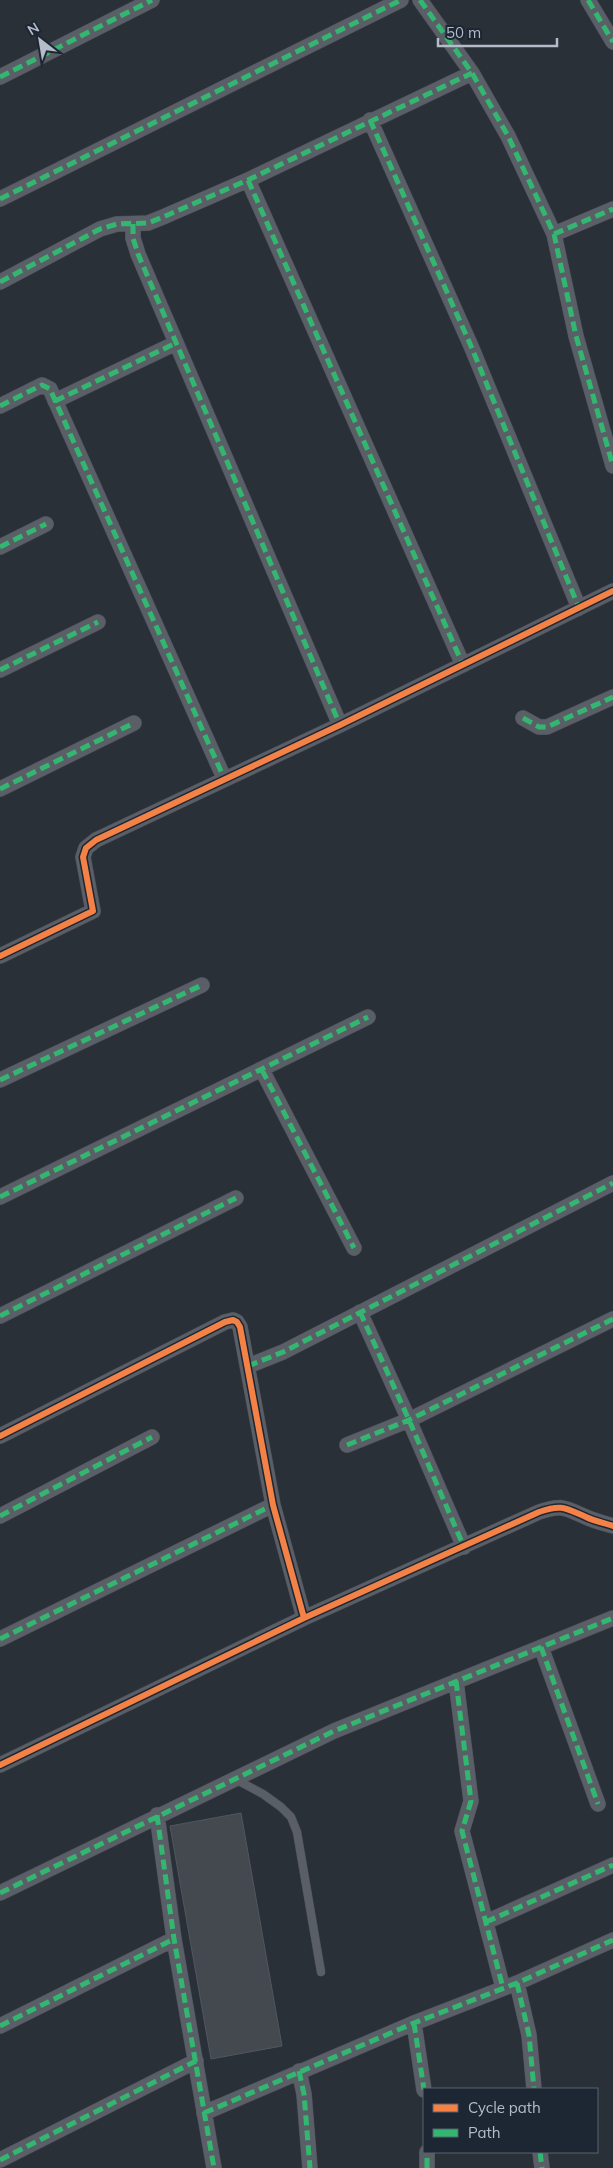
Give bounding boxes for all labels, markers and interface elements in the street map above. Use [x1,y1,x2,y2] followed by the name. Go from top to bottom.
[15,15,65,65] north arrow
[438,15,557,47] scale bar
[24,18,42,39] text: N
[446,23,481,42] text: 50 m
[423,2088,598,2153] legend
[468,2098,541,2117] text: Cycle path
[468,2123,500,2142] text: Path

